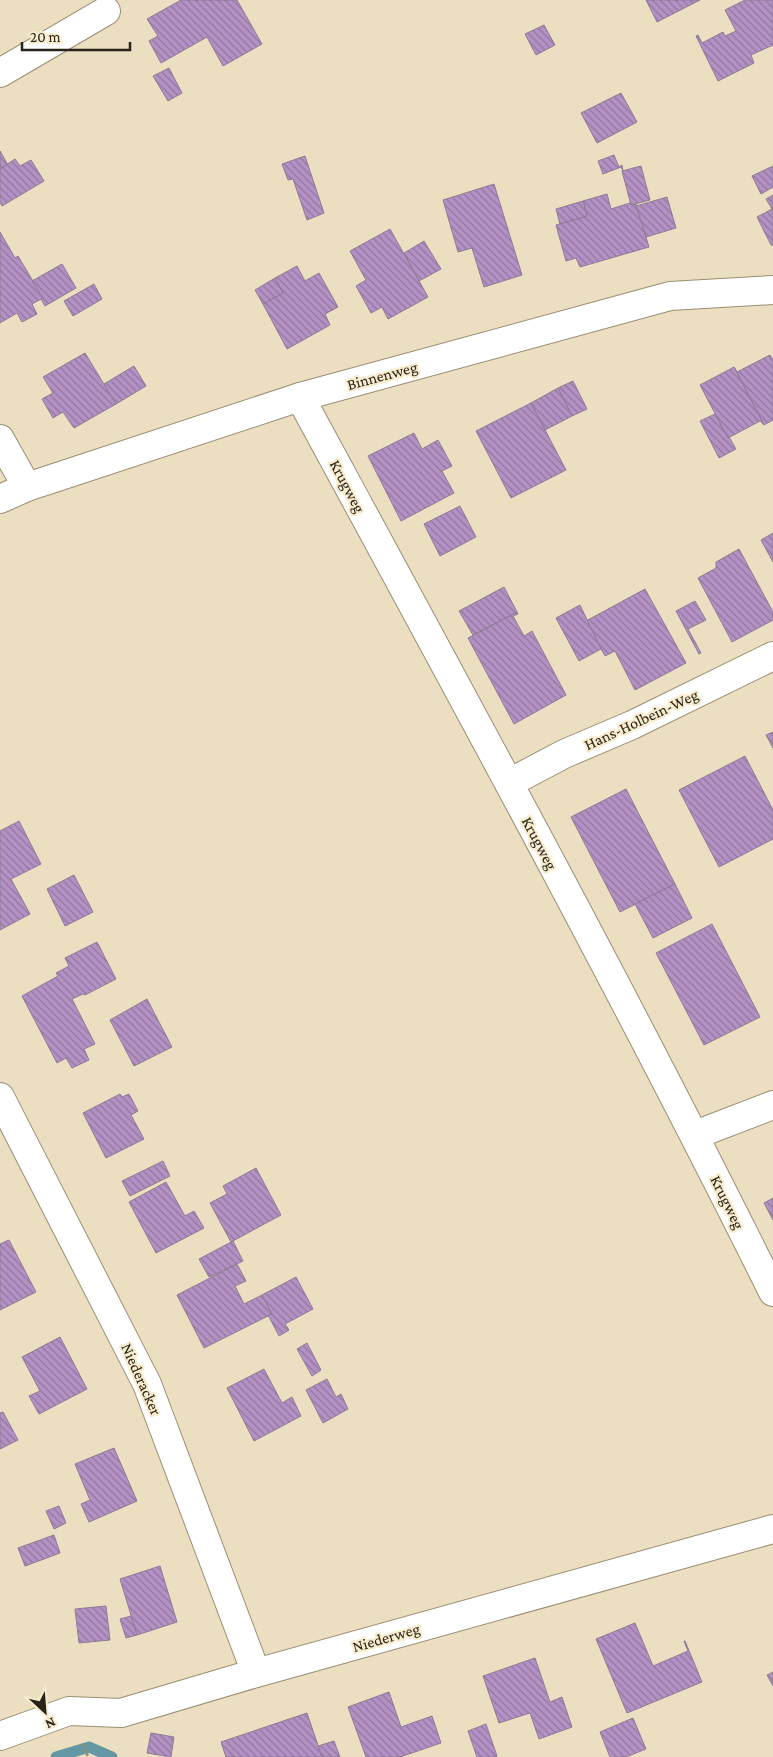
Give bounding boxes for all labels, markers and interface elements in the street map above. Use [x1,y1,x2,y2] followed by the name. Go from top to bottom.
[22,20,130,52] scale bar
[30,29,61,45] text: 20 m
[345,358,420,394] street label: Binnenweg
[326,457,369,516] street label: Krugweg
[582,686,701,754] street label: Hans-Holbein-Weg
[518,814,561,873] street label: Krugweg
[706,1173,748,1232] street label: Krugweg
[118,1341,165,1418] street label: Niederacker
[350,1620,422,1656] street label: Niederweg
[20,1687,70,1737] north arrow
[42,1714,58,1733] text: N

